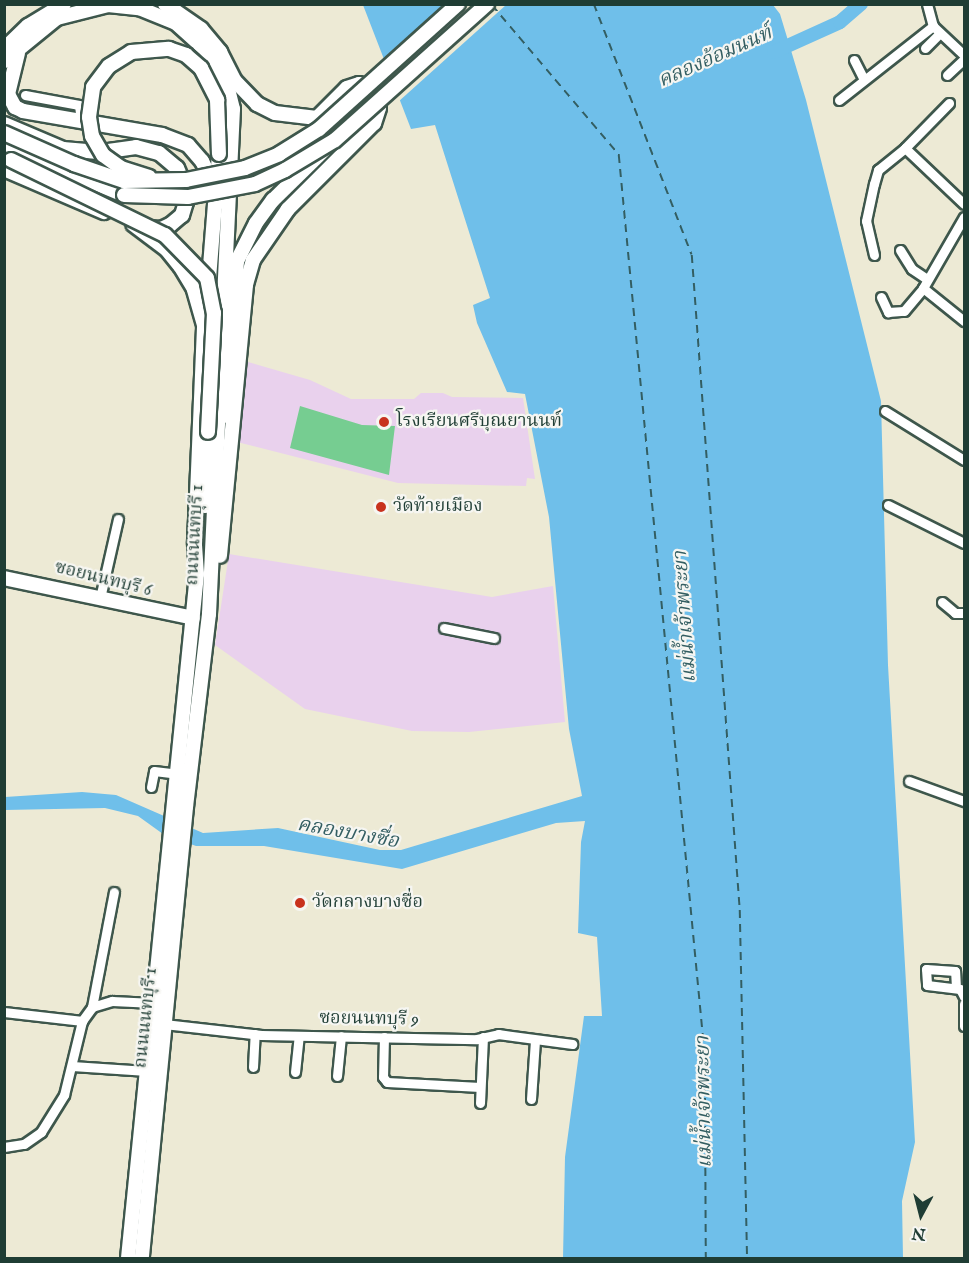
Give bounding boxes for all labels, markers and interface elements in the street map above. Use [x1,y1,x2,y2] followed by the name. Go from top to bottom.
[654,21,776,93] water label: คลองอ้อมนนท์
[396,411,562,433] place label: โรงเรียนศรีบุณยานนท์
[377,415,391,429] marker: โรงเรียนศรีบุณยานนท์
[183,484,209,586] street label: ถนนนนทบุรี 1
[393,496,482,518] place label: วัดท้ายเมือง
[374,500,388,514] marker: วัดท้ายเมือง
[668,550,702,684] water label: แม่น้ำเจ้าพระยา
[52,558,154,602] street label: ซอยนนทบุรี 6
[295,812,401,854] water label: คลองบางซื่อ
[312,892,423,914] place label: วัดกลางบางซื่อ
[293,896,307,910] marker: วัดกลางบางซื่อ
[131,967,163,1069] street label: ถนนนนทบุรี 1
[319,1008,419,1032] street label: ซอยนนทบุรี 9
[691,1036,717,1168] water label: แม่น้ำเจ้าพระยา
[891,1185,951,1245] north arrow
[911,1222,927,1244] text: N

